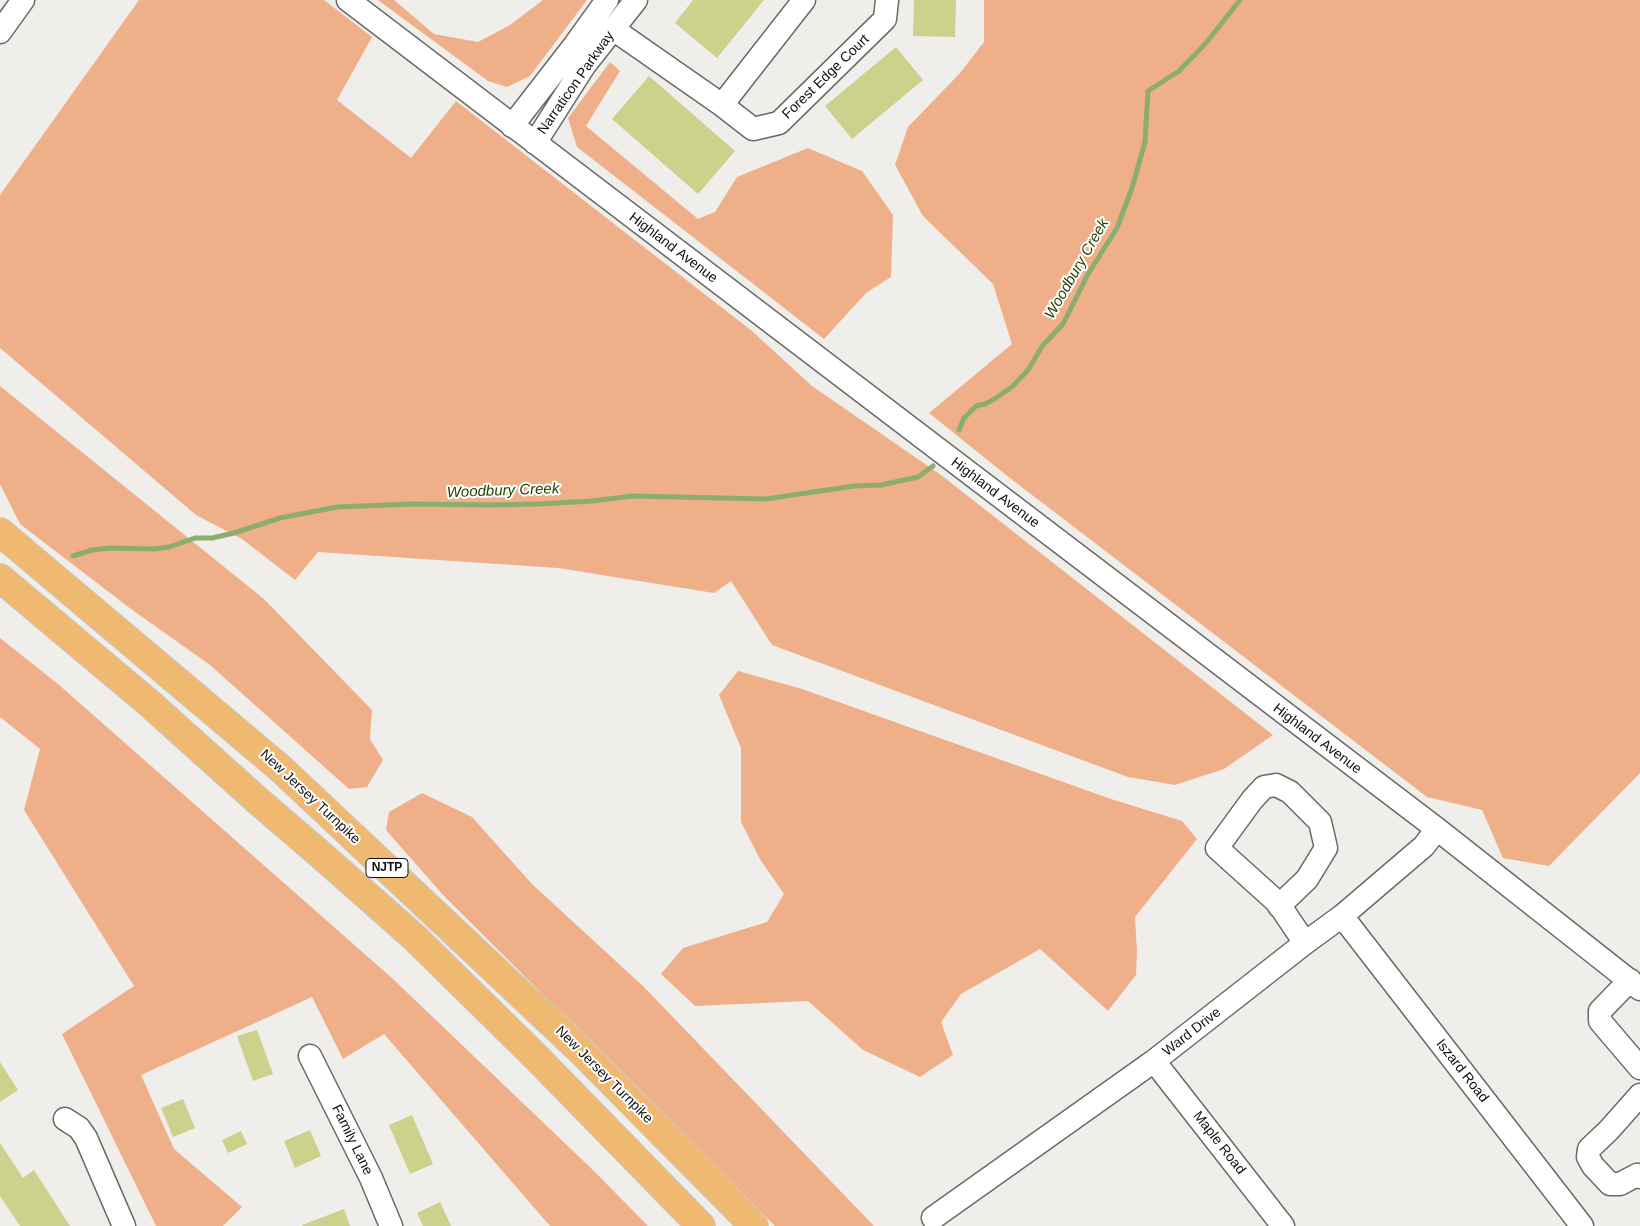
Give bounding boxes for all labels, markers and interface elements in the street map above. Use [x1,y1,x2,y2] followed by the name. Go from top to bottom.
[534,28,618,138] street label: Narraticon Parkway
[779,31,873,123] street label: Forest Edge Court
[625,209,721,287] street label: Highland Avenue
[1041,216,1113,322] water label: Woodbury Creek
[947,454,1043,532] street label: Highland Avenue
[446,480,560,502] water label: Woodbury Creek
[1269,700,1365,778] street label: Highland Avenue
[256,746,364,848] street label: New Jersey Turnpike
[366,858,408,878] road number: NJTP
[1159,1004,1225,1060] street label: Ward Drive
[552,1023,656,1127] street label: New Jersey Turnpike
[1432,1036,1492,1106] street label: Iszard Road
[328,1102,376,1178] street label: Family Lane
[1189,1108,1249,1178] street label: Maple Road

